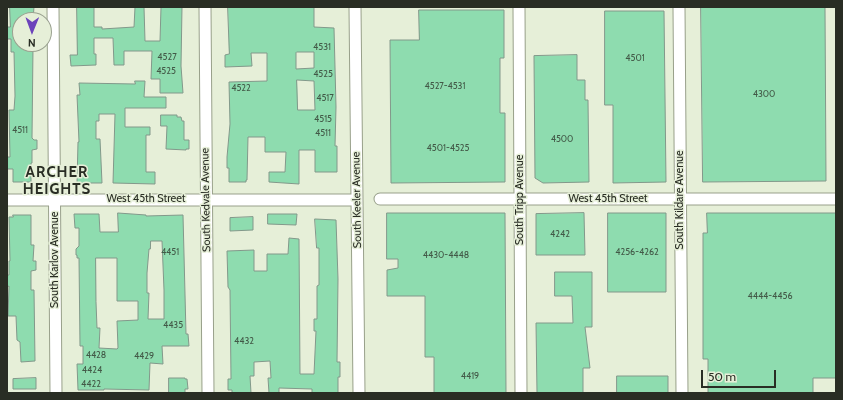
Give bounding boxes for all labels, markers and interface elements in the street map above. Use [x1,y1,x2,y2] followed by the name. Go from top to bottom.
[12,12,52,52] north arrow
[28,36,36,50] text: N
[313,42,331,52] house number: 4531
[157,52,177,62] house number: 4527
[625,53,645,63] house number: 4501
[156,66,176,76] house number: 4525
[313,69,333,79] house number: 4525
[425,81,465,91] house number: 4527-4531
[231,83,251,93] house number: 4522
[753,89,775,99] house number: 4300
[316,93,334,103] house number: 4517
[314,114,332,124] house number: 4515
[12,125,28,135] house number: 4511
[315,128,331,138] house number: 4511
[551,134,573,144] house number: 4500
[427,143,469,153] house number: 4501-4525
[198,148,214,252] street label: South Kedvale Avenue
[673,150,687,250] street label: South Kildare Avenue
[350,152,364,248] street label: South Keeler Avenue
[513,155,527,245] street label: South Tripp Avenue
[23,164,91,199] district label: ARCHER HEIGHTS
[106,192,186,206] street label: West 45th Street
[568,192,648,206] street label: West 45th Street
[48,212,62,308] street label: South Karlov Avenue
[550,229,570,239] house number: 4242
[161,247,179,257] house number: 4451
[615,247,659,257] house number: 4256-4262
[423,250,469,260] house number: 4430-4448
[747,291,793,301] house number: 4444-4456
[163,320,183,330] house number: 4435
[234,336,254,346] house number: 4432
[86,350,106,360] house number: 4428
[134,351,154,361] house number: 4429
[703,362,778,388] scale bar
[82,365,102,375] house number: 4424
[708,369,736,384] text: 50 m
[461,371,479,381] house number: 4419
[81,379,101,389] house number: 4422

